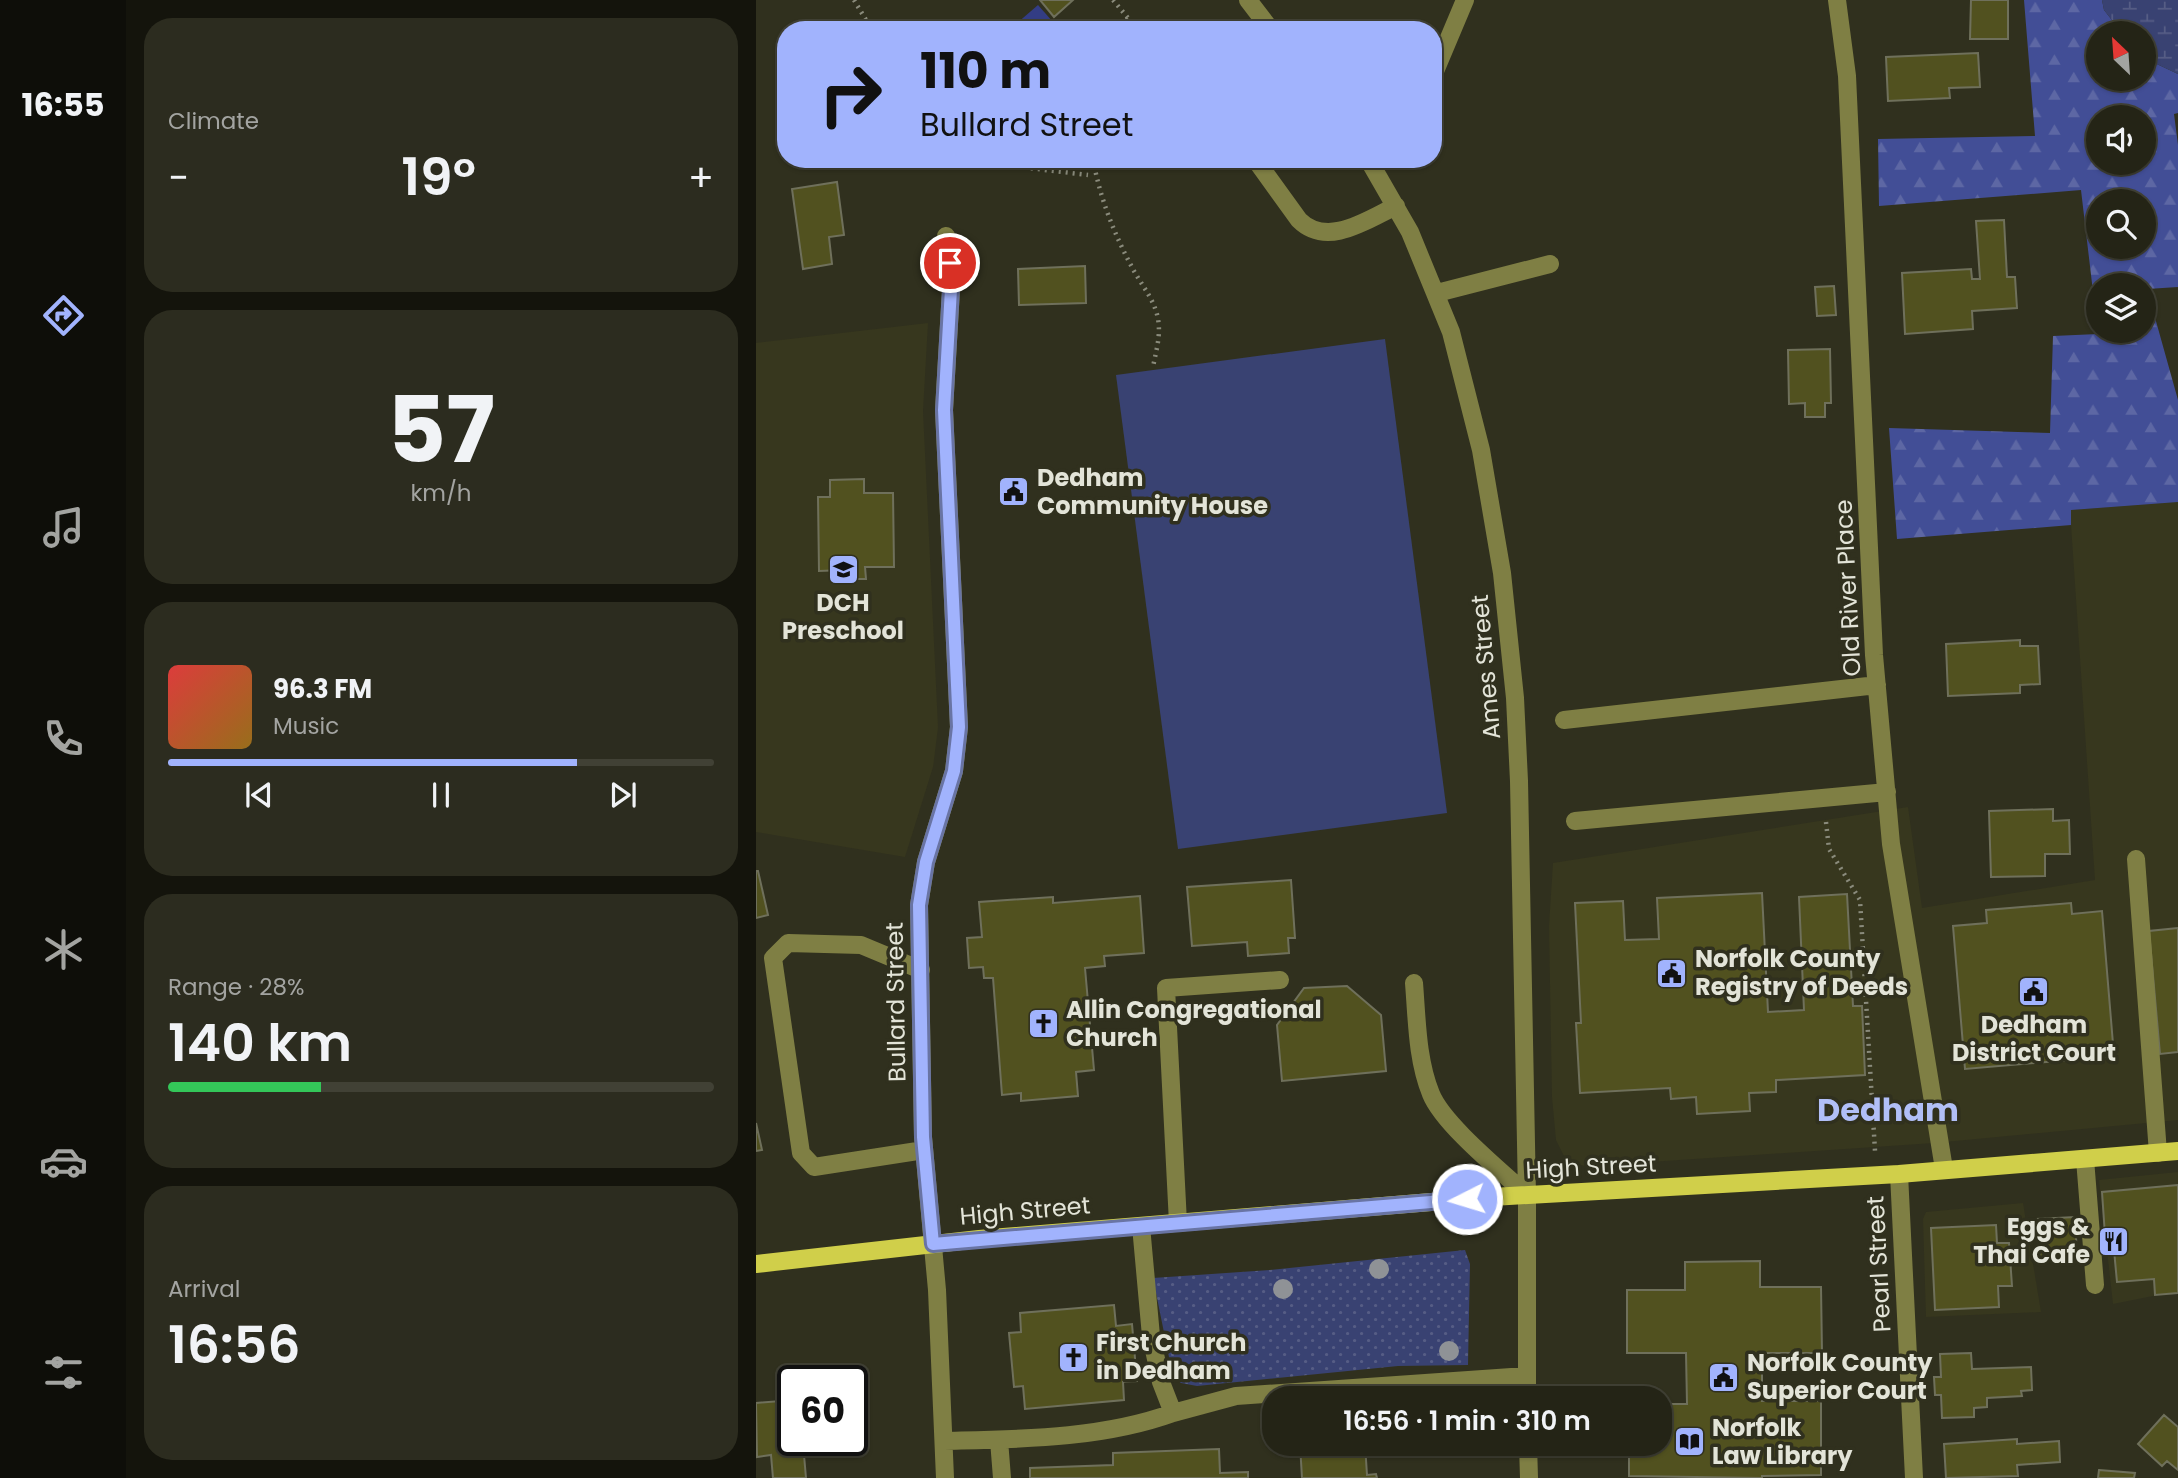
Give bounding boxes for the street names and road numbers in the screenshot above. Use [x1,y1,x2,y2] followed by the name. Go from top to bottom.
[1826,499,1869,677] street label: Old River Place
[1463,593,1508,741] street label: Ames Street
[878,922,913,1082] street label: Bullard Street
[1525,1147,1657,1186] street label: High Street
[958,1188,1092,1233] street label: High Street
[1858,1195,1899,1333] street label: Pearl Street

